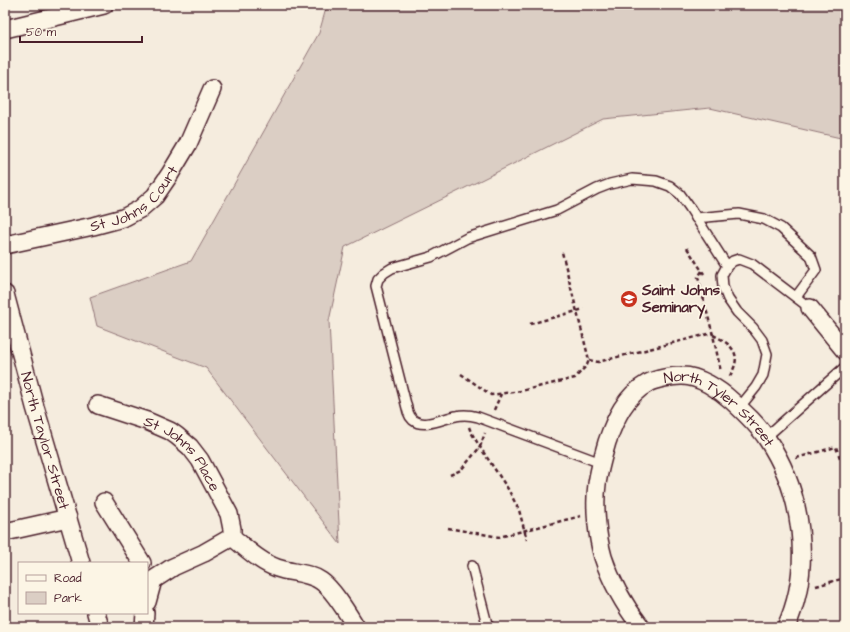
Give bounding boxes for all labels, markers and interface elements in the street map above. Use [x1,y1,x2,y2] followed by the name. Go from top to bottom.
[20,18,142,44] scale bar
[26,24,57,41] text: 50 m
[88,162,184,237] street label: St Johns Court
[641,280,720,319] place label: Saint Johns Seminary
[619,289,639,309] school or university icon: Saint Johns Seminary
[662,366,779,451] street label: North Tyler Street
[15,370,75,512] street label: North Taylor Street
[140,411,225,495] street label: St Johns Place
[18,562,148,614] legend
[54,570,82,587] text: Road
[54,590,82,607] text: Park

